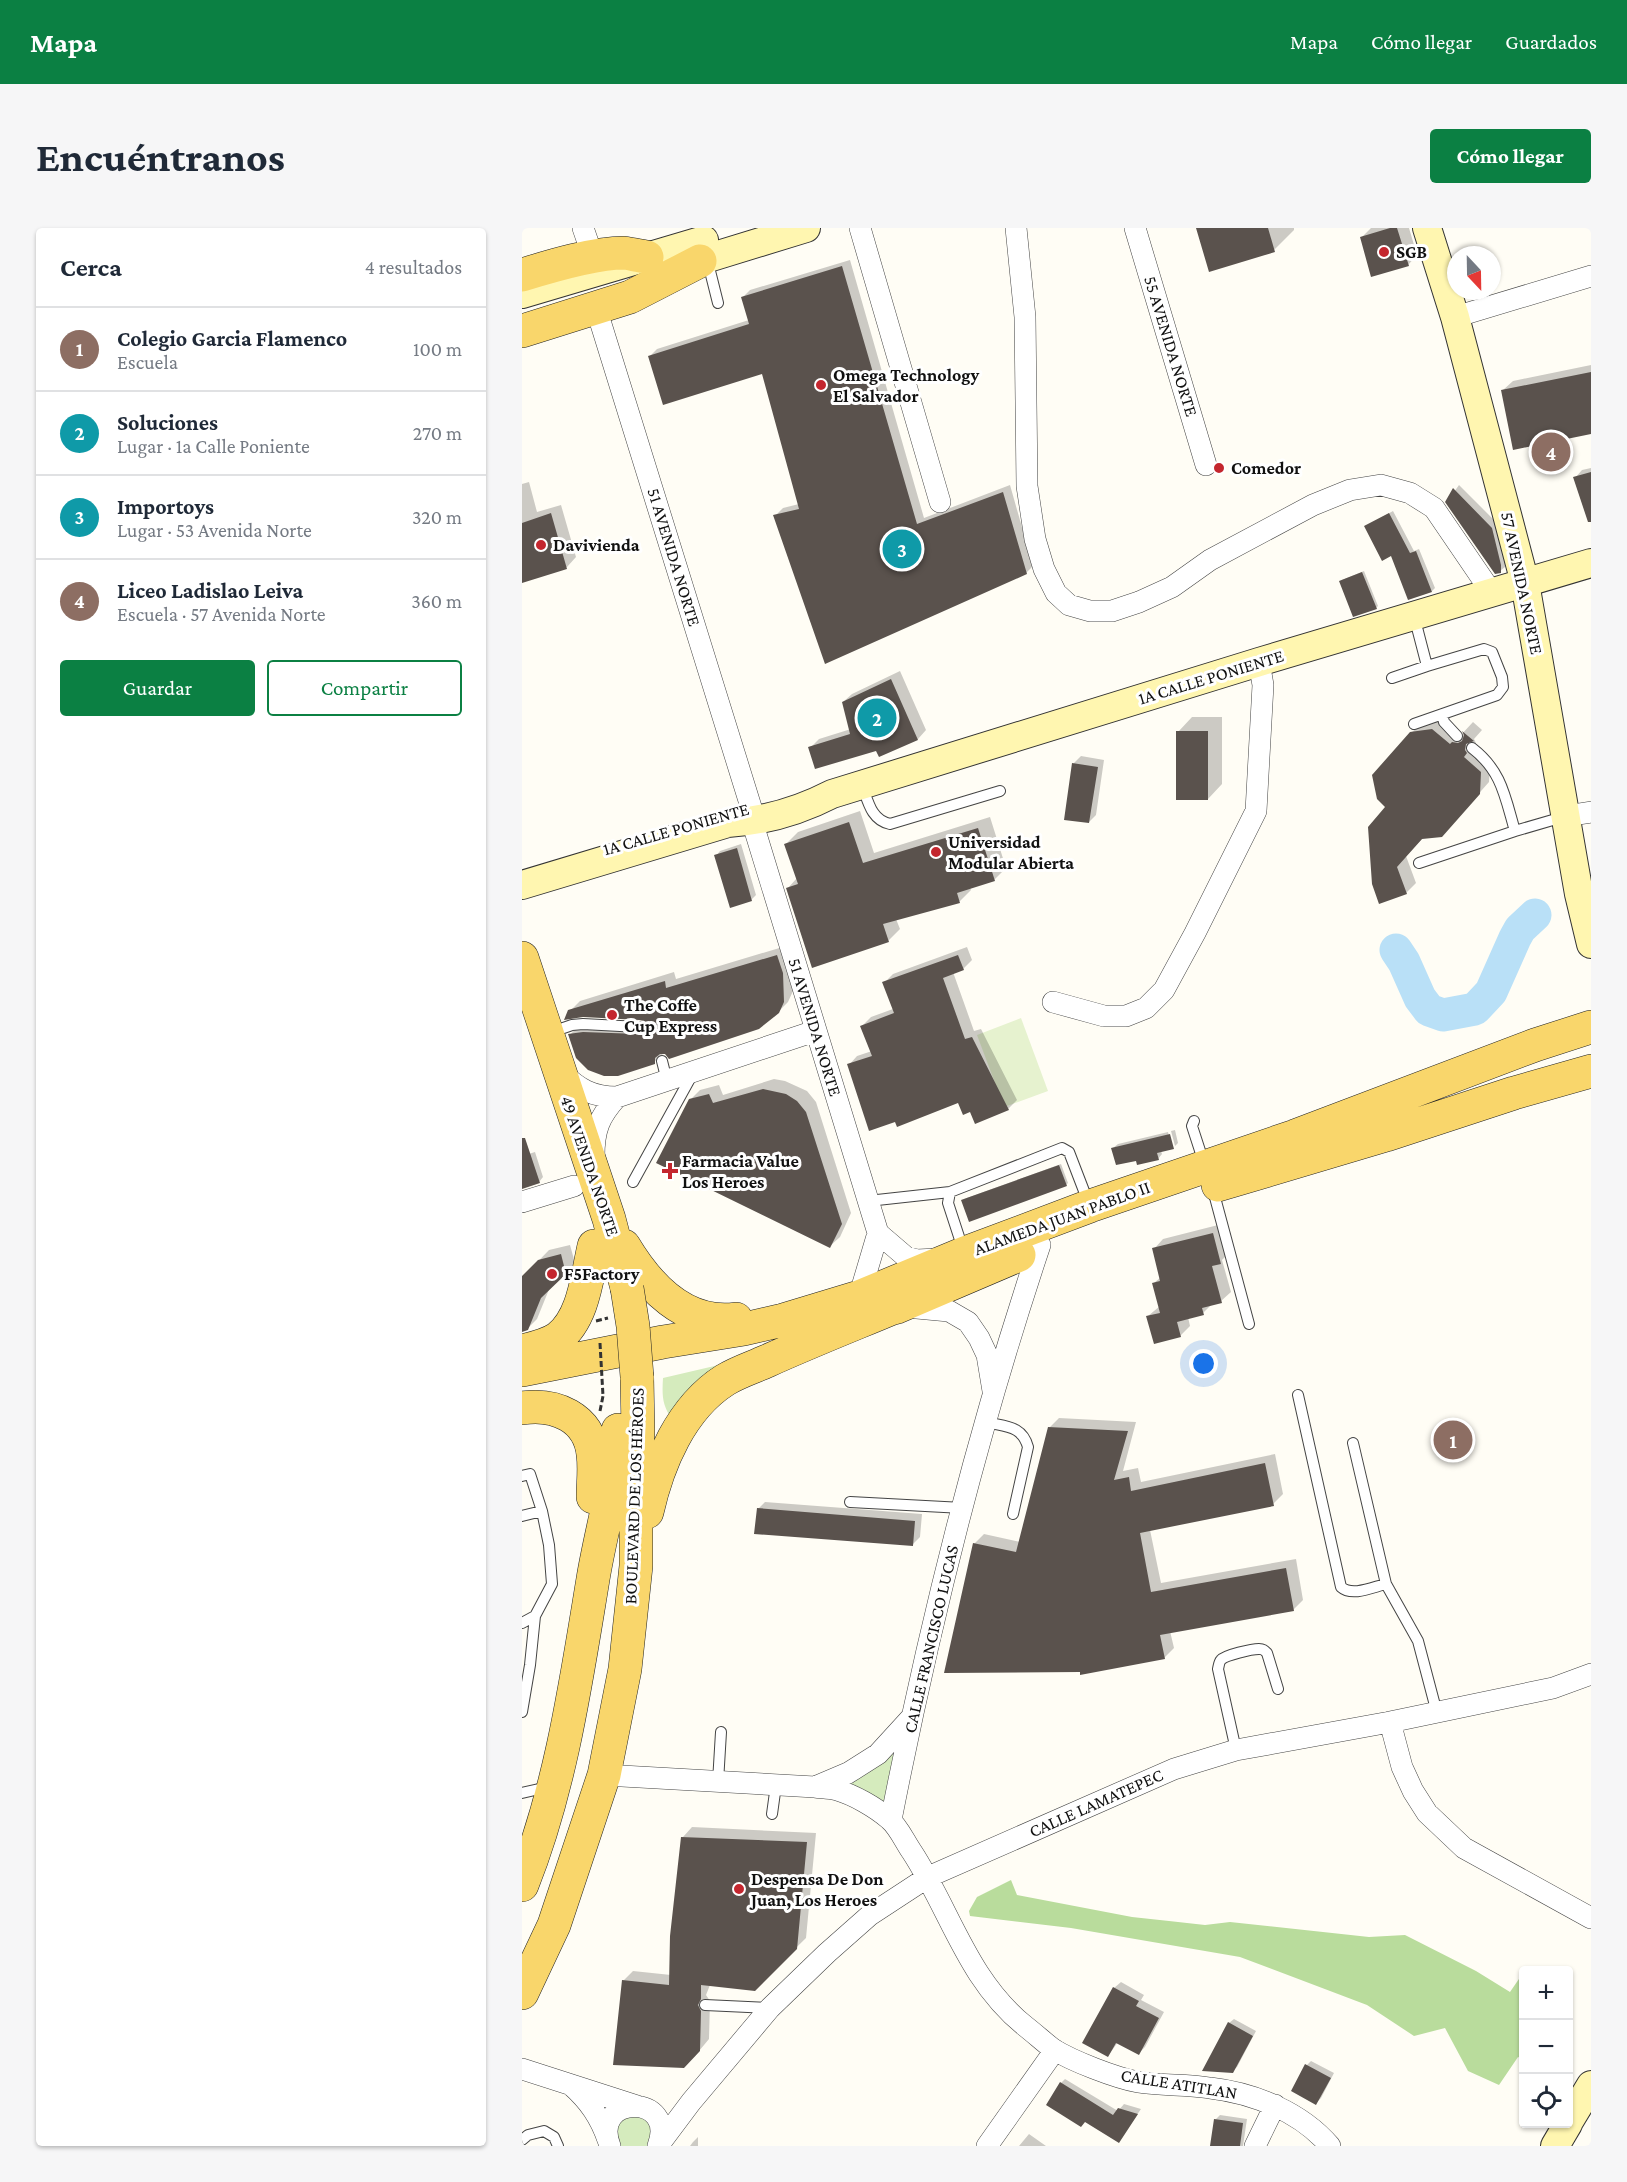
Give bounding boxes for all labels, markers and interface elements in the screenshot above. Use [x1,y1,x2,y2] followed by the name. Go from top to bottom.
[30,27,97,58] text: Mapa
[1290,30,1338,54] text: Mapa
[1371,30,1472,54] text: Cómo llegar
[1505,30,1597,54] text: Guardados
[1430,129,1591,183] button: Cómo llegar
[36,133,285,180] text: Encuéntranos
[1396,242,1427,262] place label: SGB
[1377,245,1391,259] marker: SGB
[1447,246,1501,300] north arrow
[60,253,122,282] text: Cerca
[365,256,462,278] text: 4 resultados
[1140,273,1202,419] street label: 55 AVENIDA NORTE
[117,326,347,351] text: Colegio Garcia Flamenco
[76,338,83,360] text: 1
[413,338,462,360] text: 100 m
[117,351,178,373] text: Escuela
[833,365,979,406] place label: Omega Technology El Salvador
[814,378,828,392] marker: Omega Technology El Salvador
[117,410,218,435] text: Soluciones
[74,422,85,444] text: 2
[413,422,462,444] text: 270 m
[1532,430,1570,474] pin: 4
[117,435,310,457] text: Lugar · 1a Calle Poniente
[1231,458,1301,478] place label: Comedor
[1212,461,1226,475] marker: Comedor
[643,485,705,629] street label: 51 AVENIDA NORTE
[117,494,214,519] text: Importoys
[75,506,84,528] text: 3
[412,506,462,528] text: 320 m
[1497,510,1547,656] street label: 57 AVENIDA NORTE
[117,519,312,541] text: Lugar · 53 Avenida Norte
[882,526,922,572] pin: 3
[553,535,640,555] place label: Davivienda
[534,538,548,552] marker: Davivienda
[117,578,303,603] text: Liceo Ladislao Leiva
[74,590,85,612] text: 4
[411,590,462,612] text: 360 m
[117,603,326,625] text: Escuela · 57 Avenida Norte
[1136,645,1286,709] street label: 1A CALLE PONIENTE
[60,660,255,716] button: Guardar
[267,660,462,716] button: Compartir
[858,696,896,740] pin: 2
[601,799,752,859] street label: 1A CALLE PONIENTE
[948,832,1074,873] place label: Universidad Modular Abierta
[929,845,943,859] marker: Universidad Modular Abierta
[784,955,846,1099] street label: 51 AVENIDA NORTE
[624,995,717,1036] place label: The Coffe Cup Express
[605,1008,619,1022] marker: The Coffe Cup Express
[557,1093,624,1239] street label: 49 AVENIDA NORTE
[682,1151,799,1192] place label: Farmacia Value Los Heroes
[663,1164,677,1178] marker: Farmacia Value Los Heroes
[971,1177,1153,1259] street label: ALAMEDA JUAN PABLO II
[564,1264,640,1284] place label: F5Factory
[545,1267,559,1281] marker: F5Factory
[1189,1349,1218,1378] your location
[620,1387,648,1605] street label: BOULEVARD DE LOS HÉROES
[1434,1418,1472,1462] pin: 1
[900,1543,962,1735] street label: CALLE FRANCISCO LUCAS
[1026,1764,1166,1842] street label: CALLE LAMATEPEC
[749,1869,884,1910] place label: Despensa De Don Juan, Los Heroes
[732,1882,746,1896] marker: Despensa De Don Juan, Los Heroes
[1519,1966,1573,2128] map controls
[1519,1966,1573,2020] button: +
[1519,2020,1573,2074] button: −
[1119,2065,1239,2103] street label: CALLE ATITLAN
[1519,2074,1573,2128] button: locate

